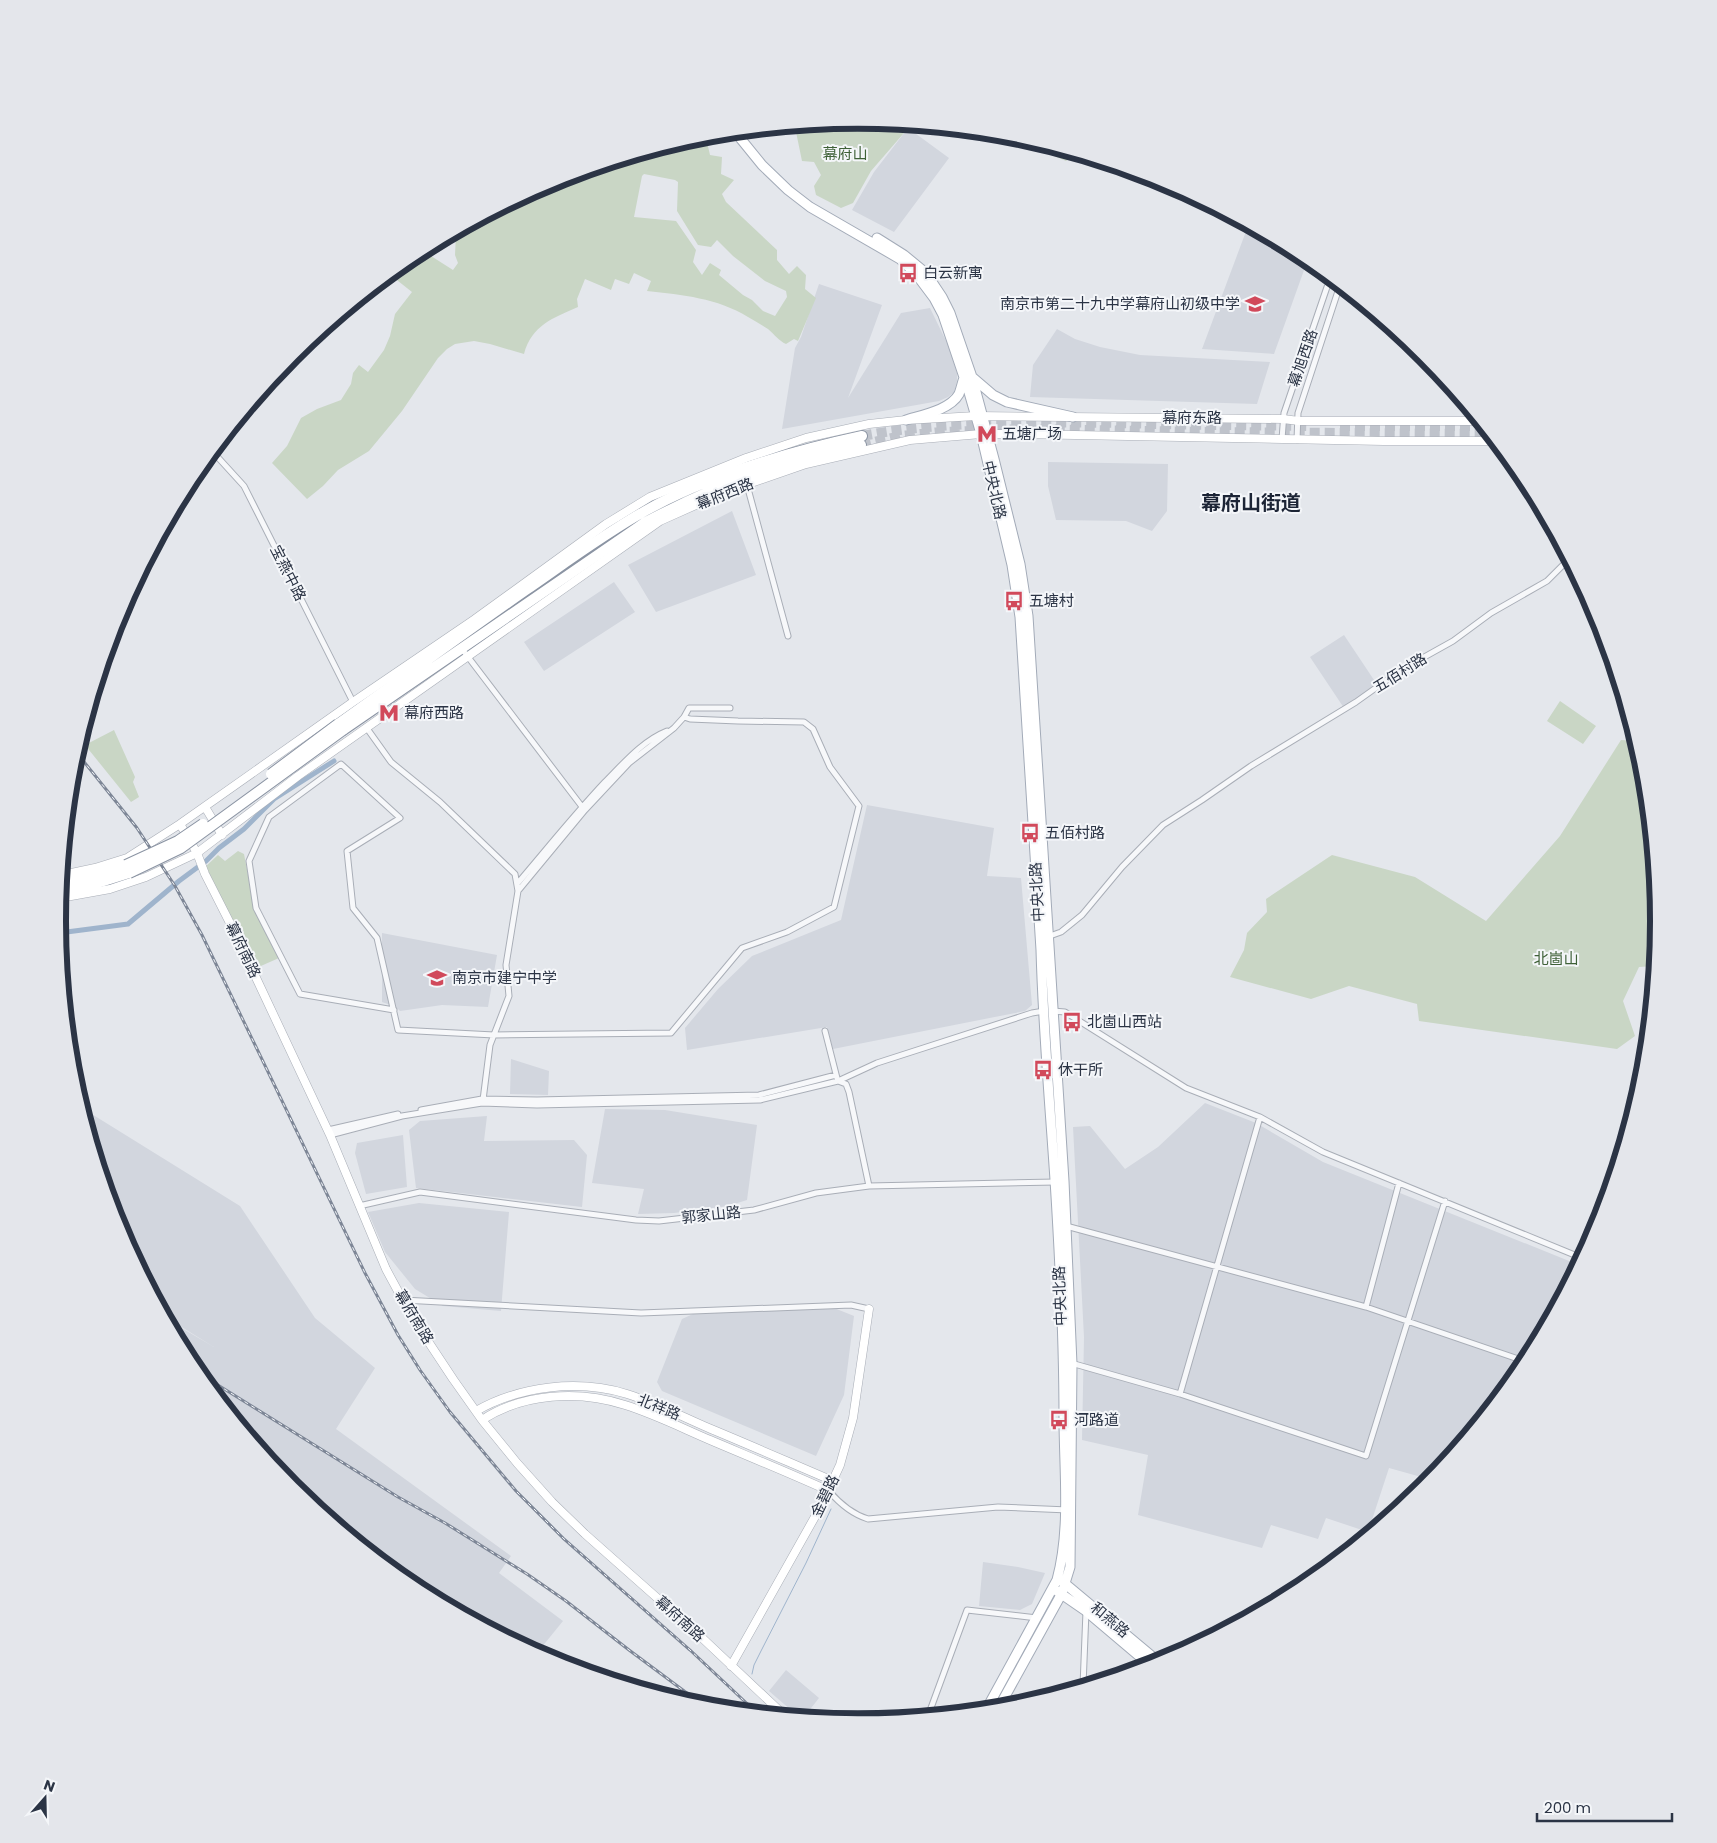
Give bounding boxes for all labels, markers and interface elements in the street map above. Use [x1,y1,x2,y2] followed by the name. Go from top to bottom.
[822,143,868,164] park label: 幕府山
[897,262,919,284] bus stop icon: 白云新寓
[923,262,983,283] place label: 白云新寓
[1000,293,1240,314] place label: 南京市第二十九中学幕府山初级中学
[1244,293,1266,315] school or university icon: 南京市第二十九中学幕府山初级中学
[1283,326,1322,390] street label: 幕旭西路
[1162,407,1222,428] street label: 幕府东路
[976,423,998,445] metro station icon: 五塘广场
[1002,423,1062,444] place label: 五塘广场
[978,458,1011,521] street label: 中央北路
[693,473,757,515] street label: 幕府西路
[1201,489,1301,517] district label: 幕府山街道
[265,541,311,604] street label: 宝燕中路
[1003,590,1025,612] bus stop icon: 五塘村
[1029,590,1074,611] place label: 五塘村
[1369,648,1431,697] street label: 五佰村路
[378,702,400,724] metro station icon: 幕府西路
[404,702,464,723] place label: 幕府西路
[1019,822,1041,844] bus stop icon: 五佰村路
[1045,822,1105,843] place label: 五佰村路
[1024,862,1049,923] street label: 中央北路
[221,918,266,981] street label: 幕府南路
[1533,948,1579,969] park label: 北崮山
[426,967,448,989] school or university icon: 南京市建宁中学
[452,967,557,988] place label: 南京市建宁中学
[1061,1011,1083,1033] bus stop icon: 北崮山西站
[1087,1011,1162,1032] place label: 北崮山西站
[1032,1059,1054,1081] bus stop icon: 休干所
[1058,1059,1103,1080] place label: 休干所
[680,1201,742,1228] street label: 郭家山路
[1048,1266,1071,1326] street label: 中央北路
[390,1286,439,1348] street label: 幕府南路
[634,1388,684,1425] street label: 北祥路
[1048,1409,1070,1431] bus stop icon: 河路道
[1074,1409,1119,1430] place label: 河路道
[805,1471,844,1521] street label: 金碧路
[651,1591,710,1647] street label: 幕府南路
[1086,1597,1134,1642] street label: 和燕路
[20,1773,70,1823] north arrow
[41,1775,58,1797] text: N
[1537,1790,1672,1822] scale bar
[1544,1797,1591,1818] text: 200 m

